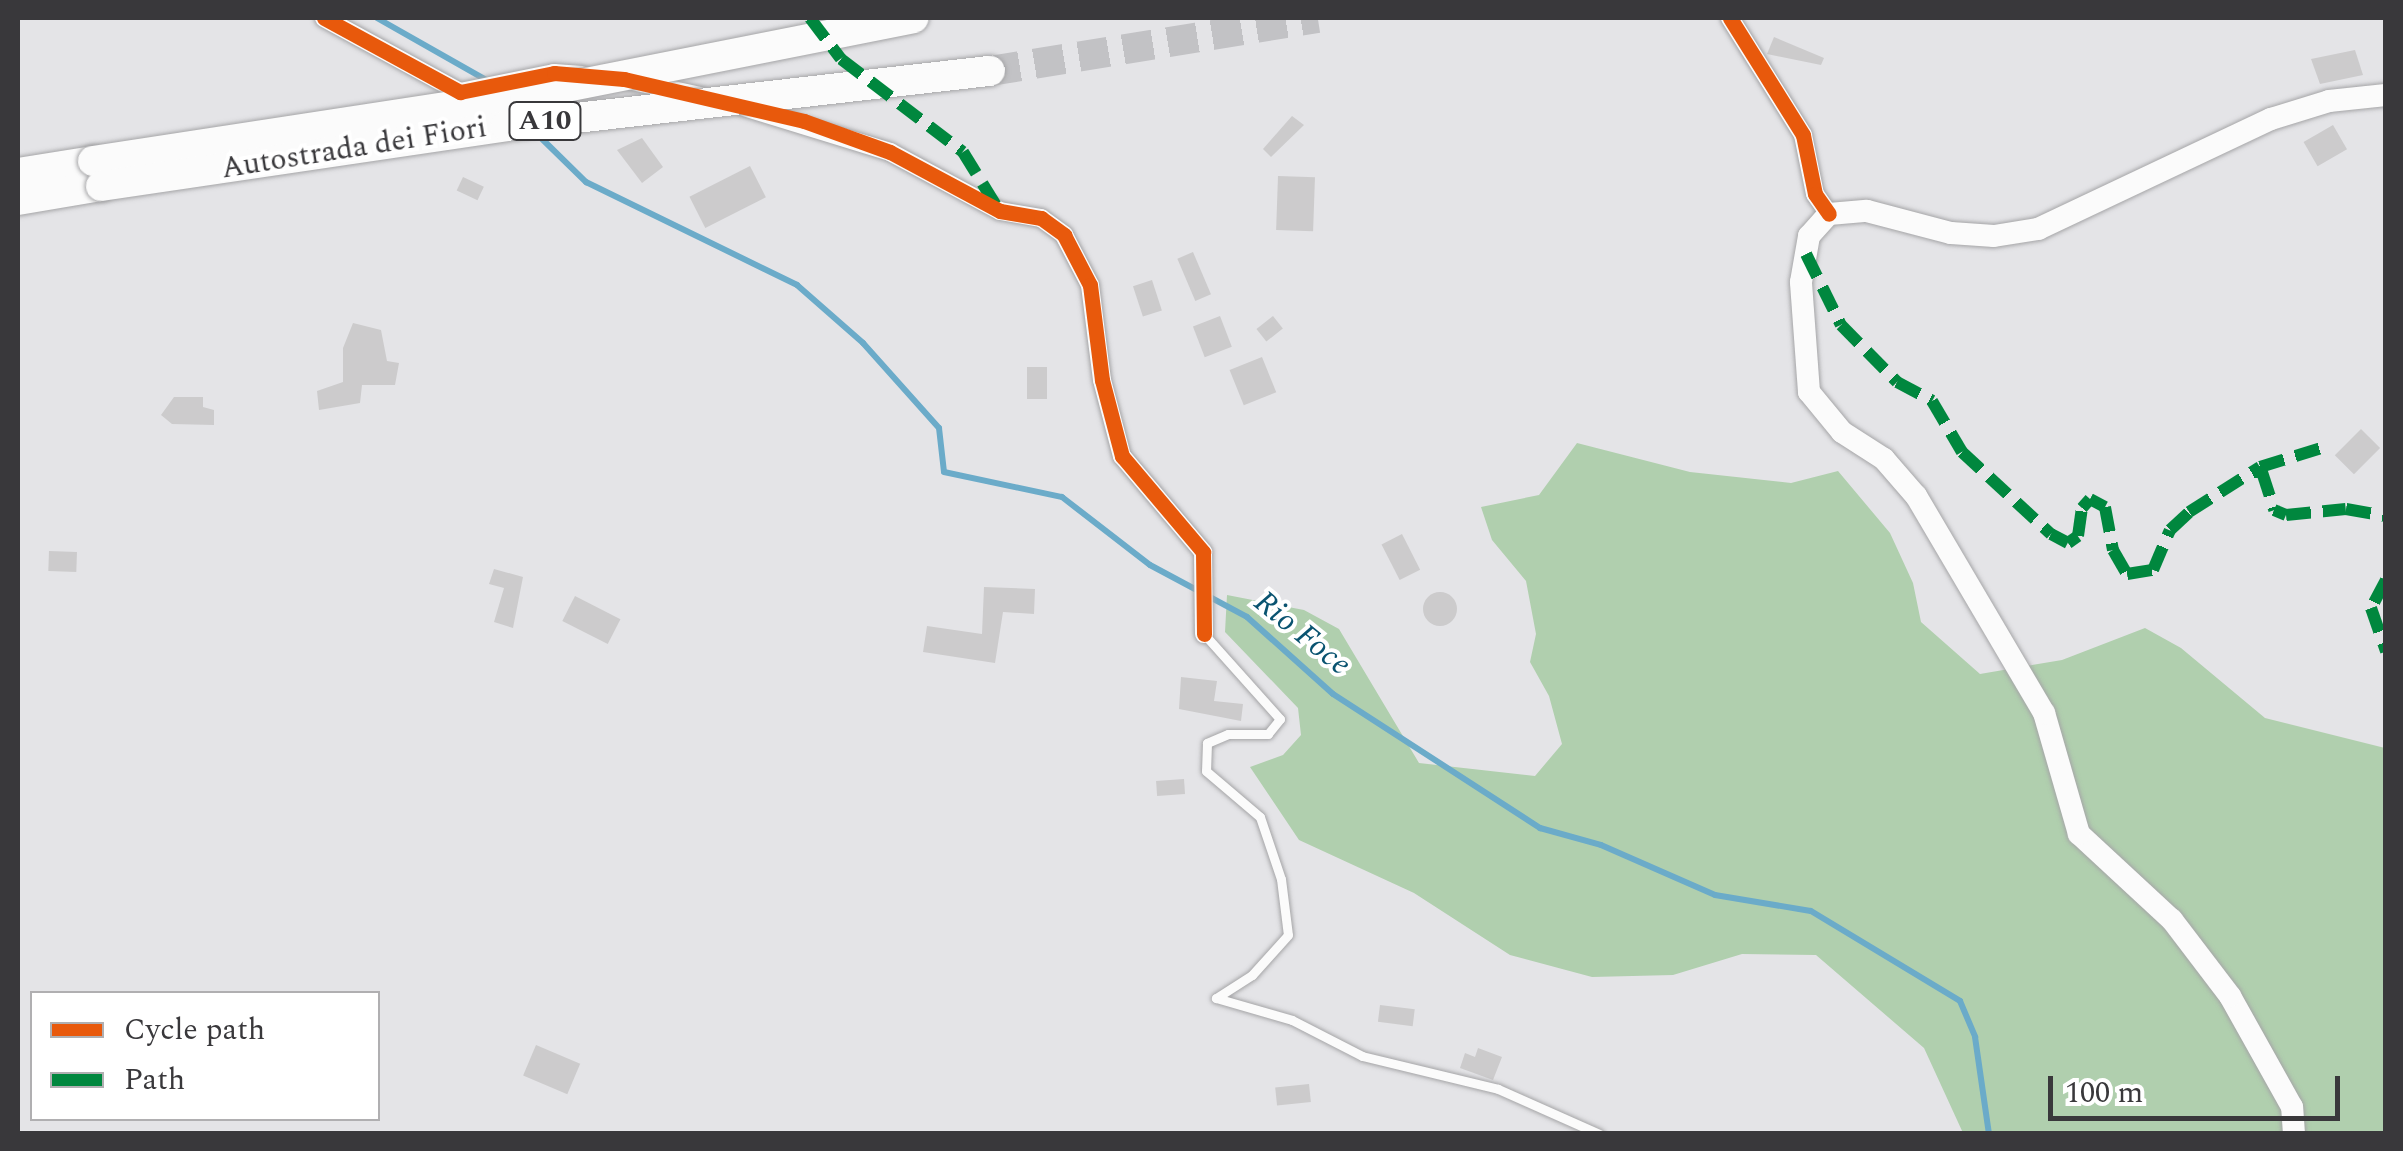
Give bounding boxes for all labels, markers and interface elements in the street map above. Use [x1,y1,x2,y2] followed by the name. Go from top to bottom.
[508,98,582,144] road number: A10
[219,109,489,187] street label: Autostrada dei Fiori
[1246,583,1358,685] water label: Rio Foce
[30,991,380,1121] legend
[124,1007,265,1053] text: Cycle path
[2053,1056,2346,1118] scale bar
[124,1057,185,1103] text: Path
[2065,1070,2143,1116] text: 100 m

